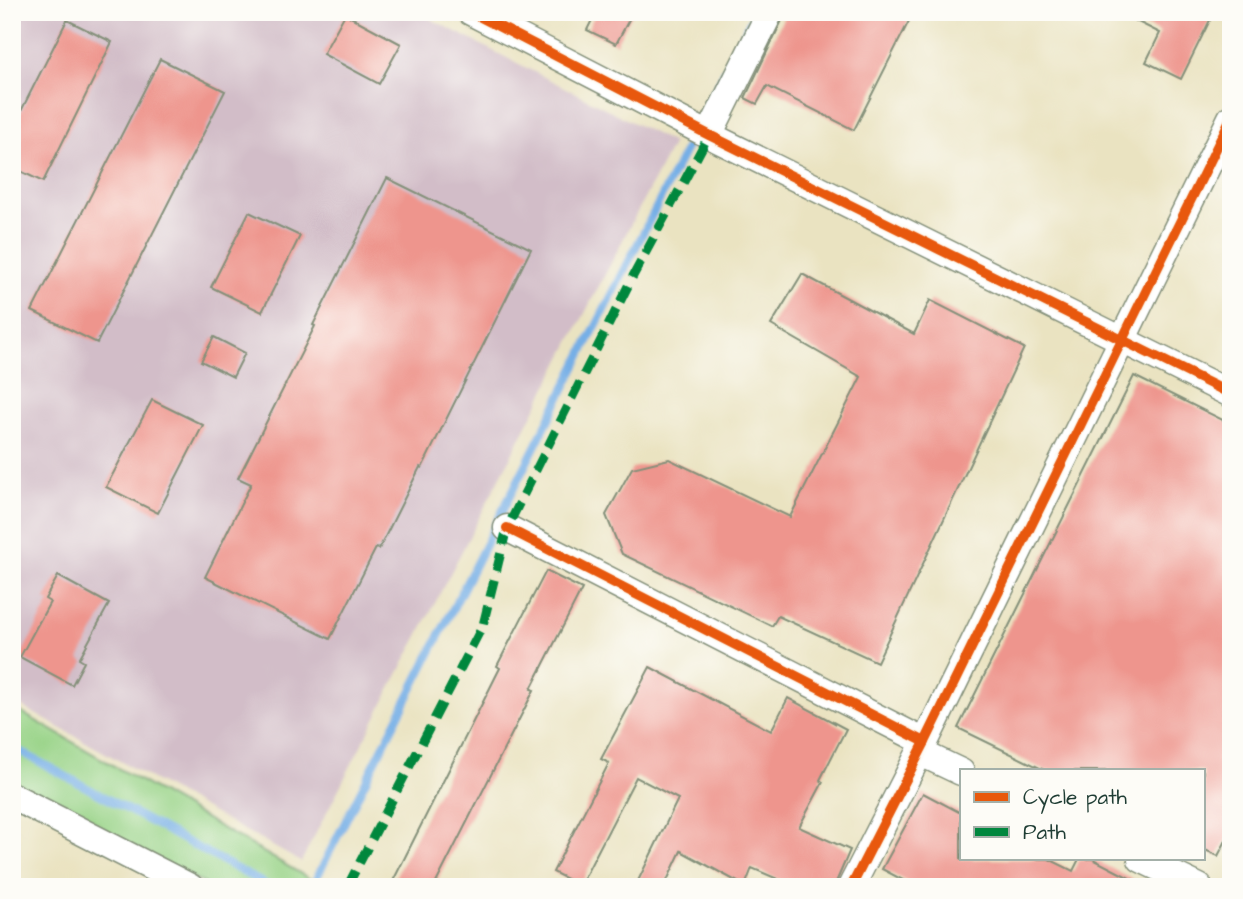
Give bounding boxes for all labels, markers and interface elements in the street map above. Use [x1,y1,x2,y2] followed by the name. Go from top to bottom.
[960,769,1204,860] legend
[1023,783,1128,814] text: Cycle path
[1023,818,1067,847] text: Path

